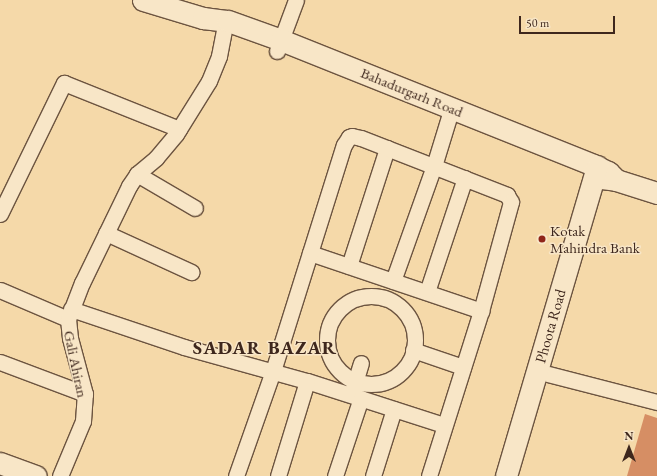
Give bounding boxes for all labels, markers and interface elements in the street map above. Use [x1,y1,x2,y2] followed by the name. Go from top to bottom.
[521,8,617,34] scale bar
[526,15,549,31] text: 50 m
[358,63,466,121] street label: Bahadurgarh Road
[550,221,640,256] place label: Kotak Mahindra Bank
[537,234,547,244] marker: Kotak Mahindra Bank
[531,287,569,365] street label: Phoota Road
[60,329,92,399] street label: Gali Ahiran
[193,337,337,359] district label: SADAR BAZAR
[609,428,649,468] north arrow
[625,429,633,443] text: N

